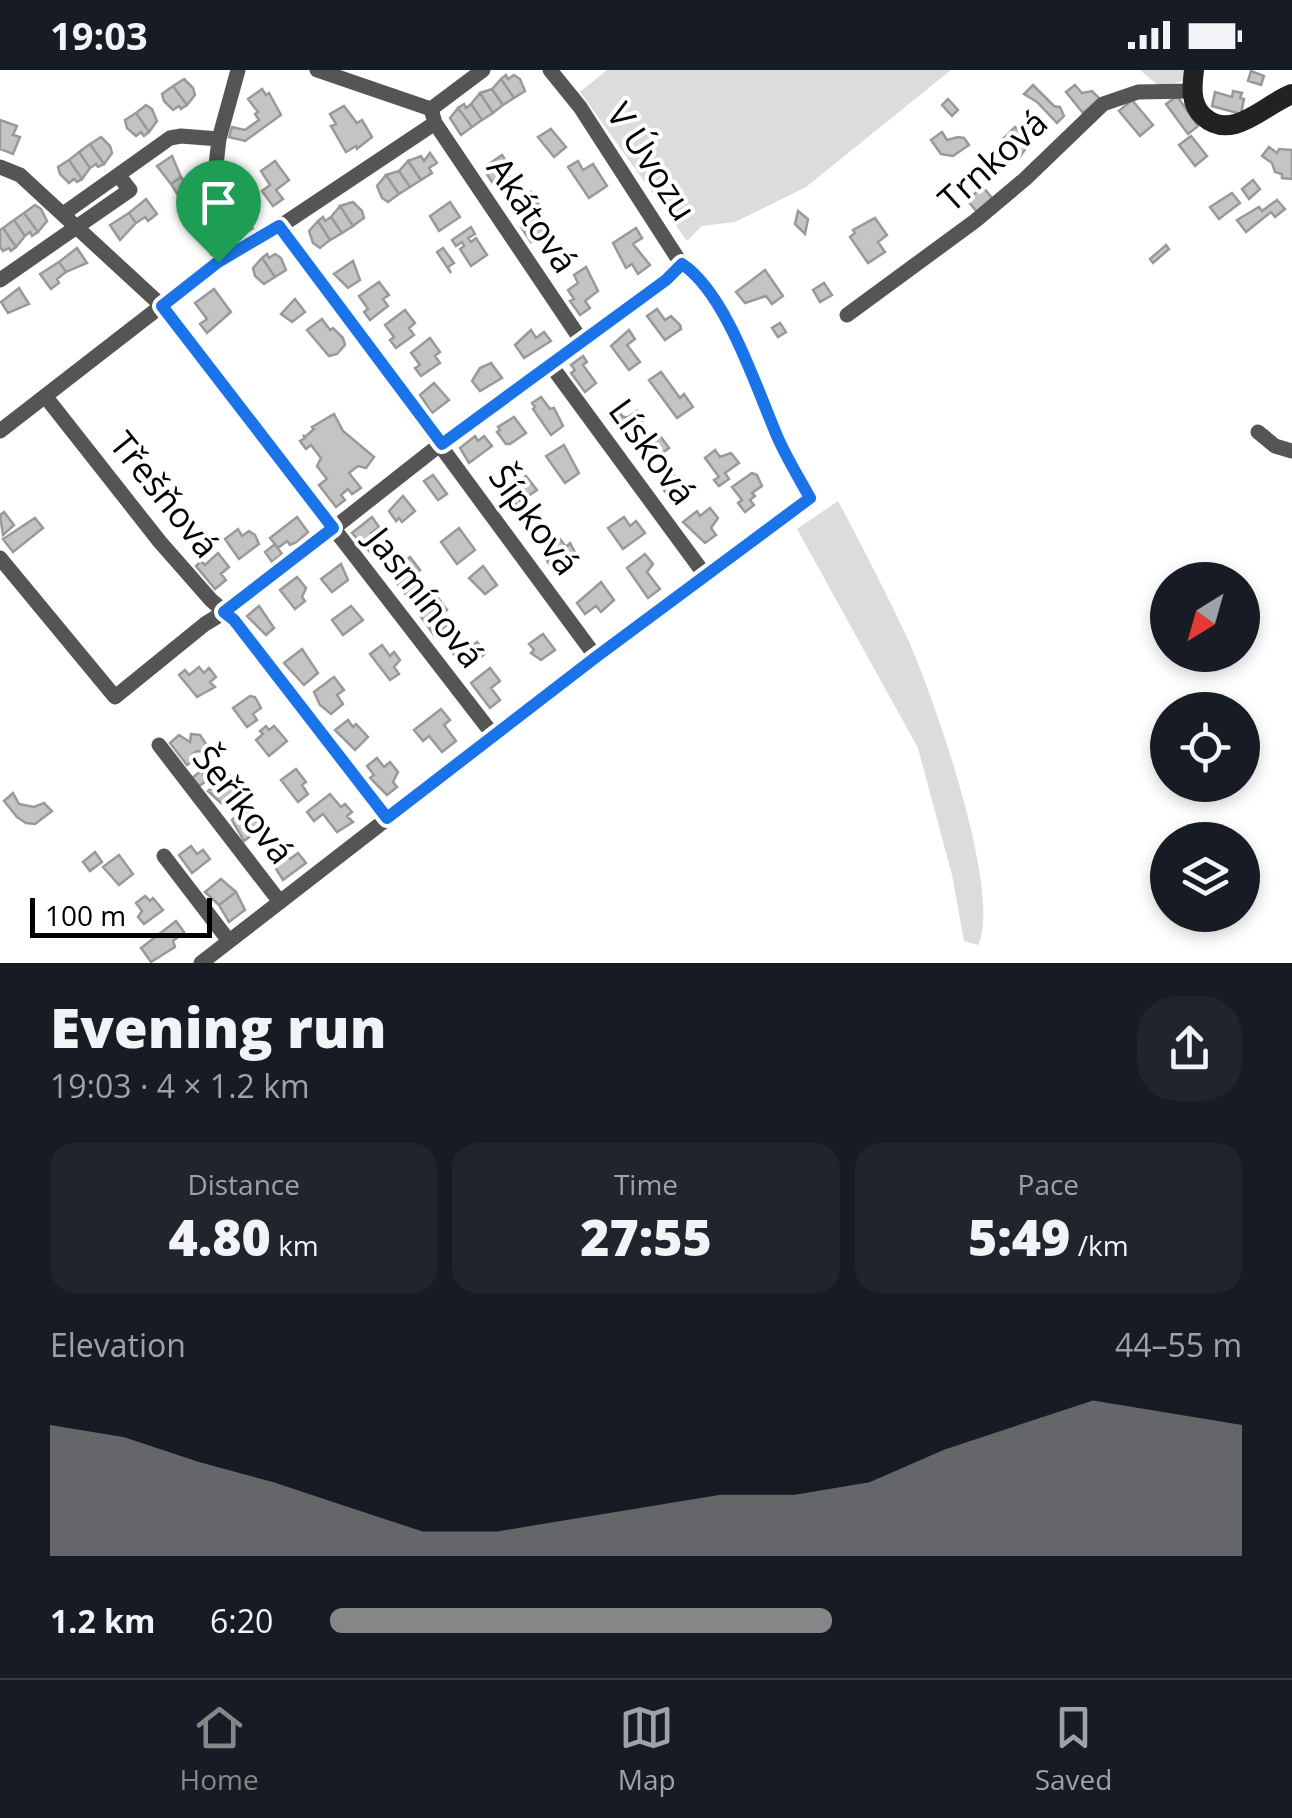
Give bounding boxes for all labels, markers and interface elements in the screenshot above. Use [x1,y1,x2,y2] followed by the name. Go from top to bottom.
[50,9,148,61] text: 19:03
[597,93,708,229] street label: V Úvozu
[927,98,1057,221] street label: Trnková
[477,147,589,281] street label: Akátová
[176,160,261,263] pin
[191,175,246,230] icon: arrive
[599,389,708,514] street label: Lísková
[100,421,230,567] street label: Třešňová
[479,454,591,584] street label: Šípková
[355,515,496,677] street label: Jasmínová
[1150,562,1260,672] north arrow
[1150,562,1260,932] map controls
[1150,692,1260,802] button: locate
[183,735,305,873] street label: Šeříková
[1150,822,1260,932] button: layers
[30,893,212,938] scale bar
[45,896,126,934] text: 100 m
[50,989,386,1064] text: Evening run
[1137,996,1242,1101] button: share
[50,1064,310,1107] text: 19:03 · 4 × 1.2 km
[187,1165,300,1203] text: Distance
[614,1165,678,1203] text: Time
[1018,1165,1079,1203] text: Pace
[169,1203,271,1271] text: 4.80
[580,1203,712,1271] text: 27:55
[968,1203,1070,1271] text: 5:49
[271,1226,319,1264] text: km
[1070,1226,1129,1264] text: /km
[50,1323,186,1366] text: Elevation
[1115,1323,1242,1366] text: 44–55 m
[50,1599,155,1642] text: 1.2 km
[210,1599,273,1642] text: 6:20
[180,1700,259,1798] tab: Home
[618,1700,676,1798] tab: Map
[1035,1700,1112,1798] tab: Saved

